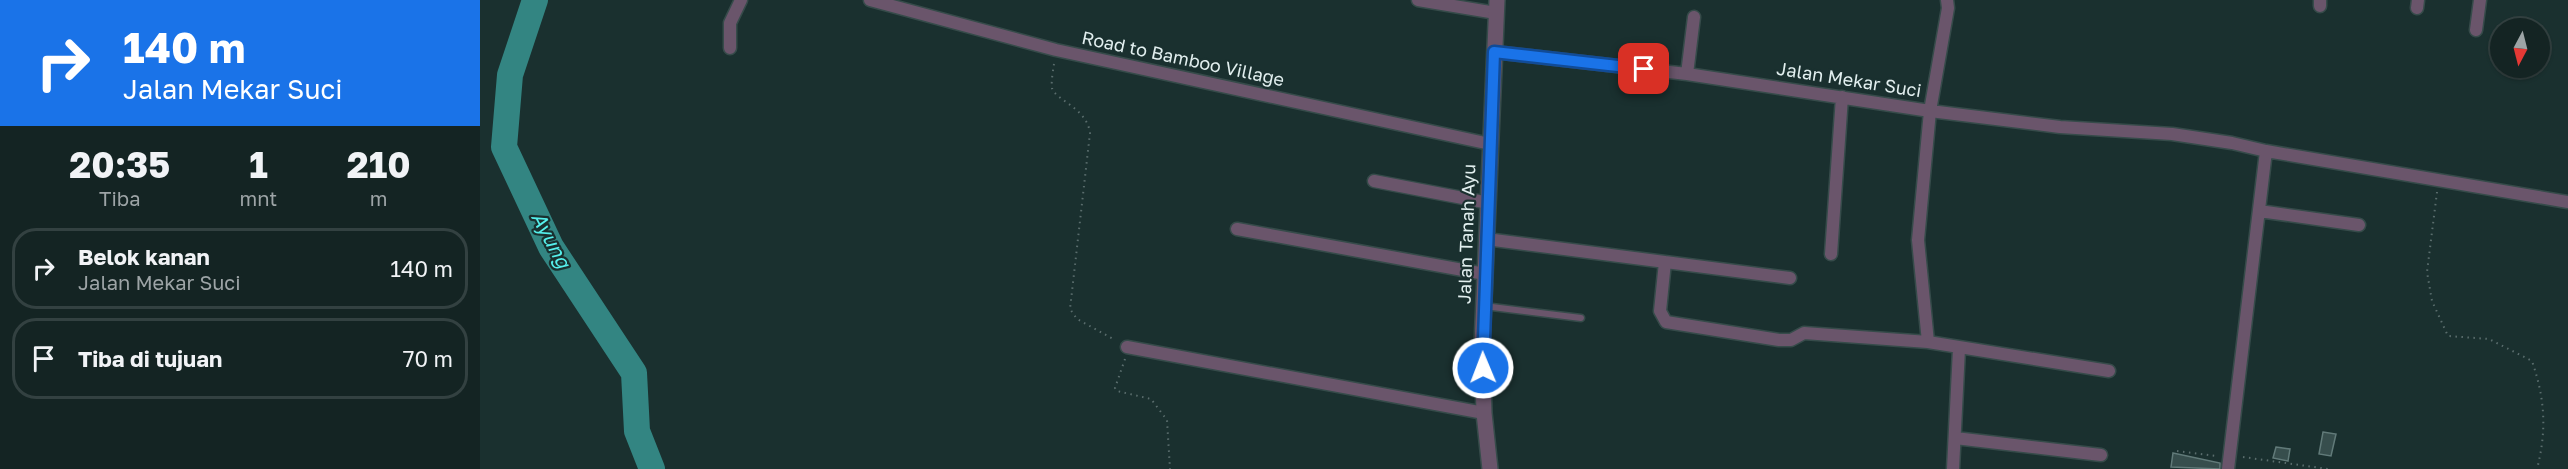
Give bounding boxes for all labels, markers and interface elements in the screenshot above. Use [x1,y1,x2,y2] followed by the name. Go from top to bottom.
[2490,18,2550,78] north arrow
[2490,18,2550,78] map controls
[123,22,245,72] text: 140 m
[24,24,102,102] icon: right
[1080,26,1286,90] street label: Road to Bamboo Village
[1618,43,1669,94] pin
[1627,52,1660,85] icon: arrive
[1775,57,1923,101] street label: Jalan Mekar Suci
[123,73,342,105] text: Jalan Mekar Suci
[69,143,170,186] text: 20:35
[249,143,268,186] text: 1
[347,143,411,186] text: 210
[1453,164,1479,304] street label: Jalan Tanah Ayu
[99,186,140,210] text: Tiba
[240,186,277,210] text: mnt
[370,186,388,210] text: m
[526,207,577,274] water label: Ayung
[78,243,210,270] text: Belok kanan
[27,252,60,285] icon: right
[390,255,453,282] text: 140 m
[78,270,241,294] text: Jalan Mekar Suci
[1451,336,1515,400] position arrow
[27,342,60,375] icon: arrive
[78,345,222,372] text: Tiba di tujuan
[403,345,453,372] text: 70 m

